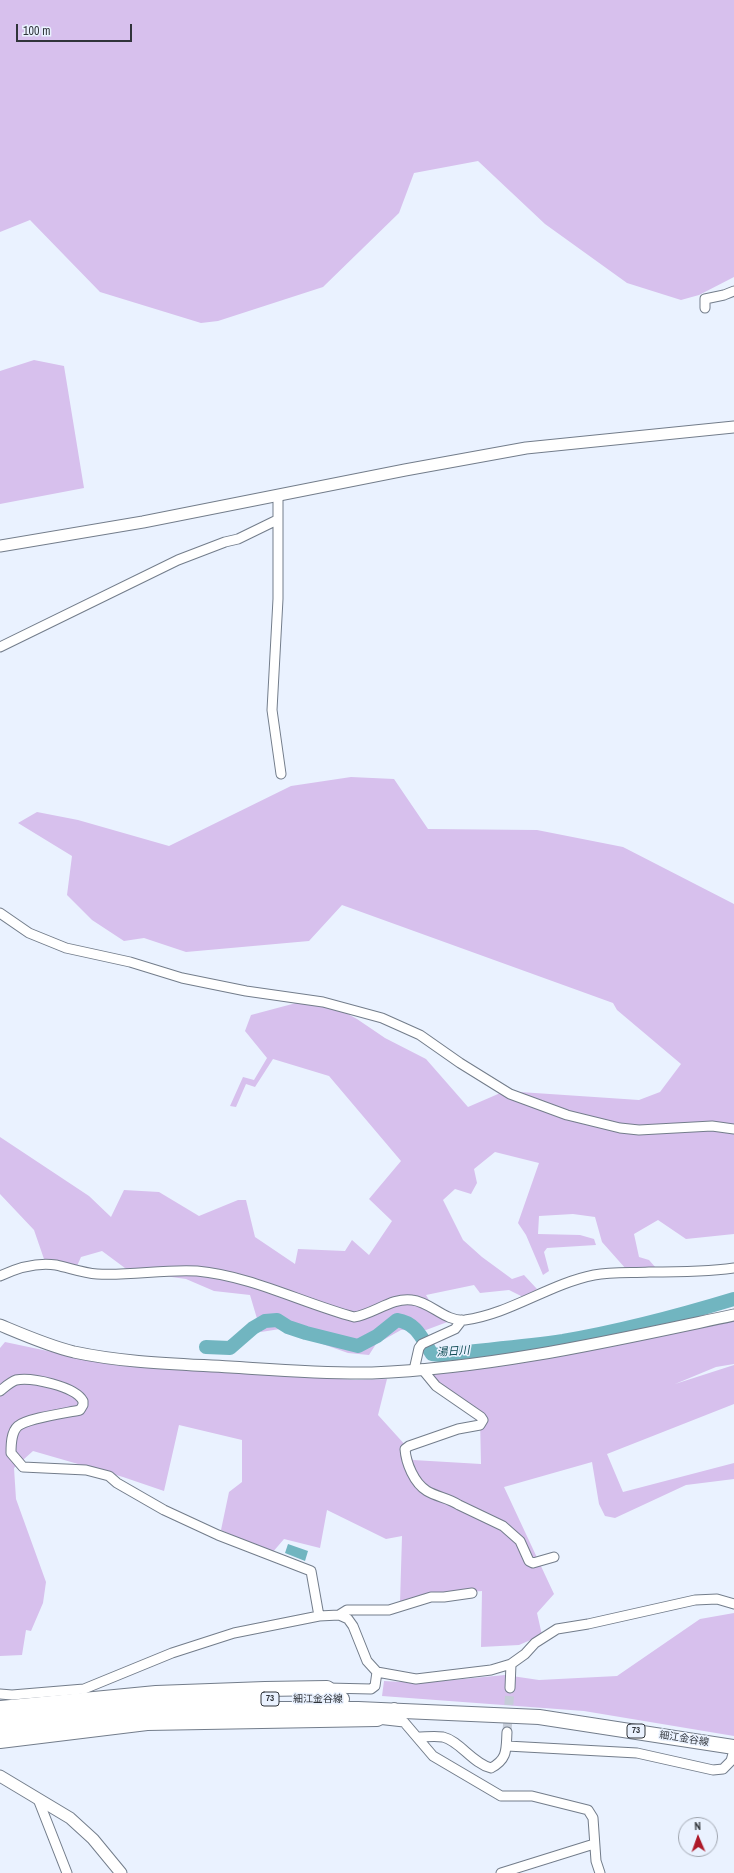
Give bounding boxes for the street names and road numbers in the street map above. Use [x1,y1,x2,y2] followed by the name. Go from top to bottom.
[261,1692,279,1706] road number: 73
[293,1693,343,1705] street label: 細江金谷線
[627,1724,645,1738] road number: 73
[658,1729,710,1749] street label: 細江金谷線

